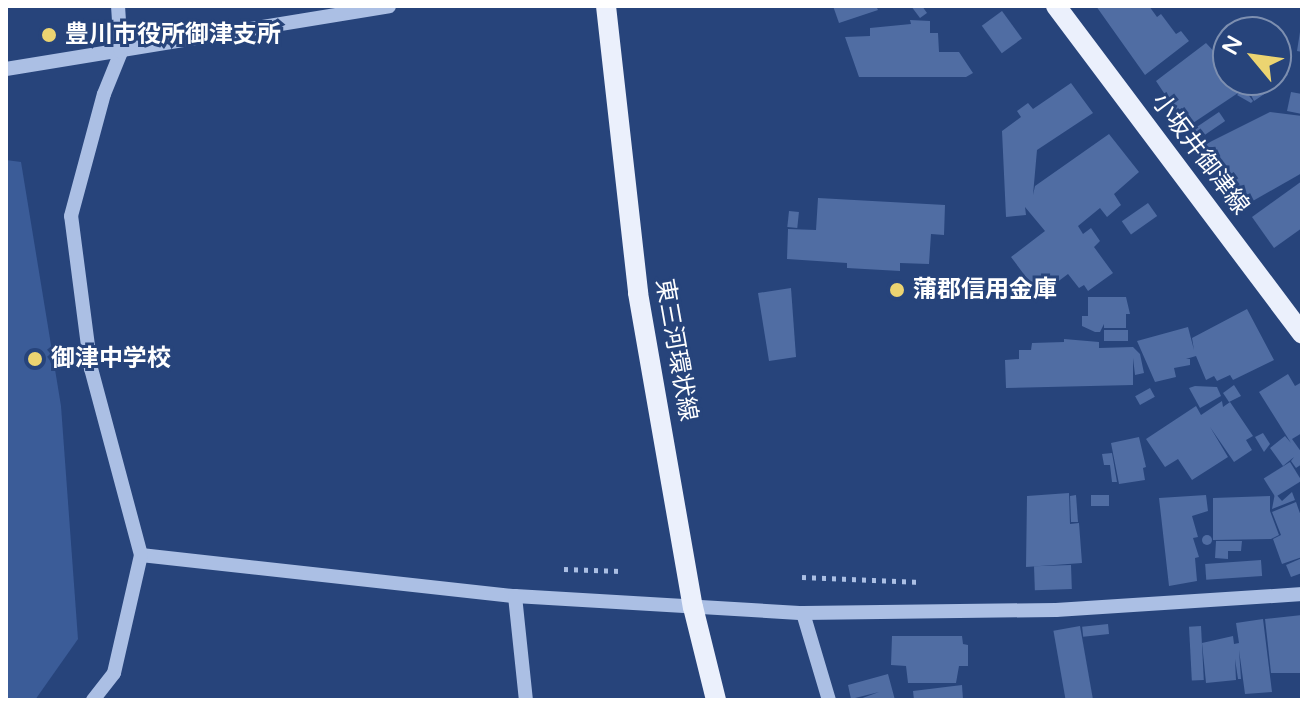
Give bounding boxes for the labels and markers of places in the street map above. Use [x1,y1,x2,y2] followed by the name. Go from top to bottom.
[65,21,281,49] place label: 豊川市役所御津支所
[40,26,58,44] marker: 豊川市役所御津支所
[913,276,1057,304] place label: 蒲郡信用金庫
[888,281,906,299] marker: 蒲郡信用金庫
[51,345,171,373] place label: 御津中学校
[26,350,44,368] marker: 御津中学校

